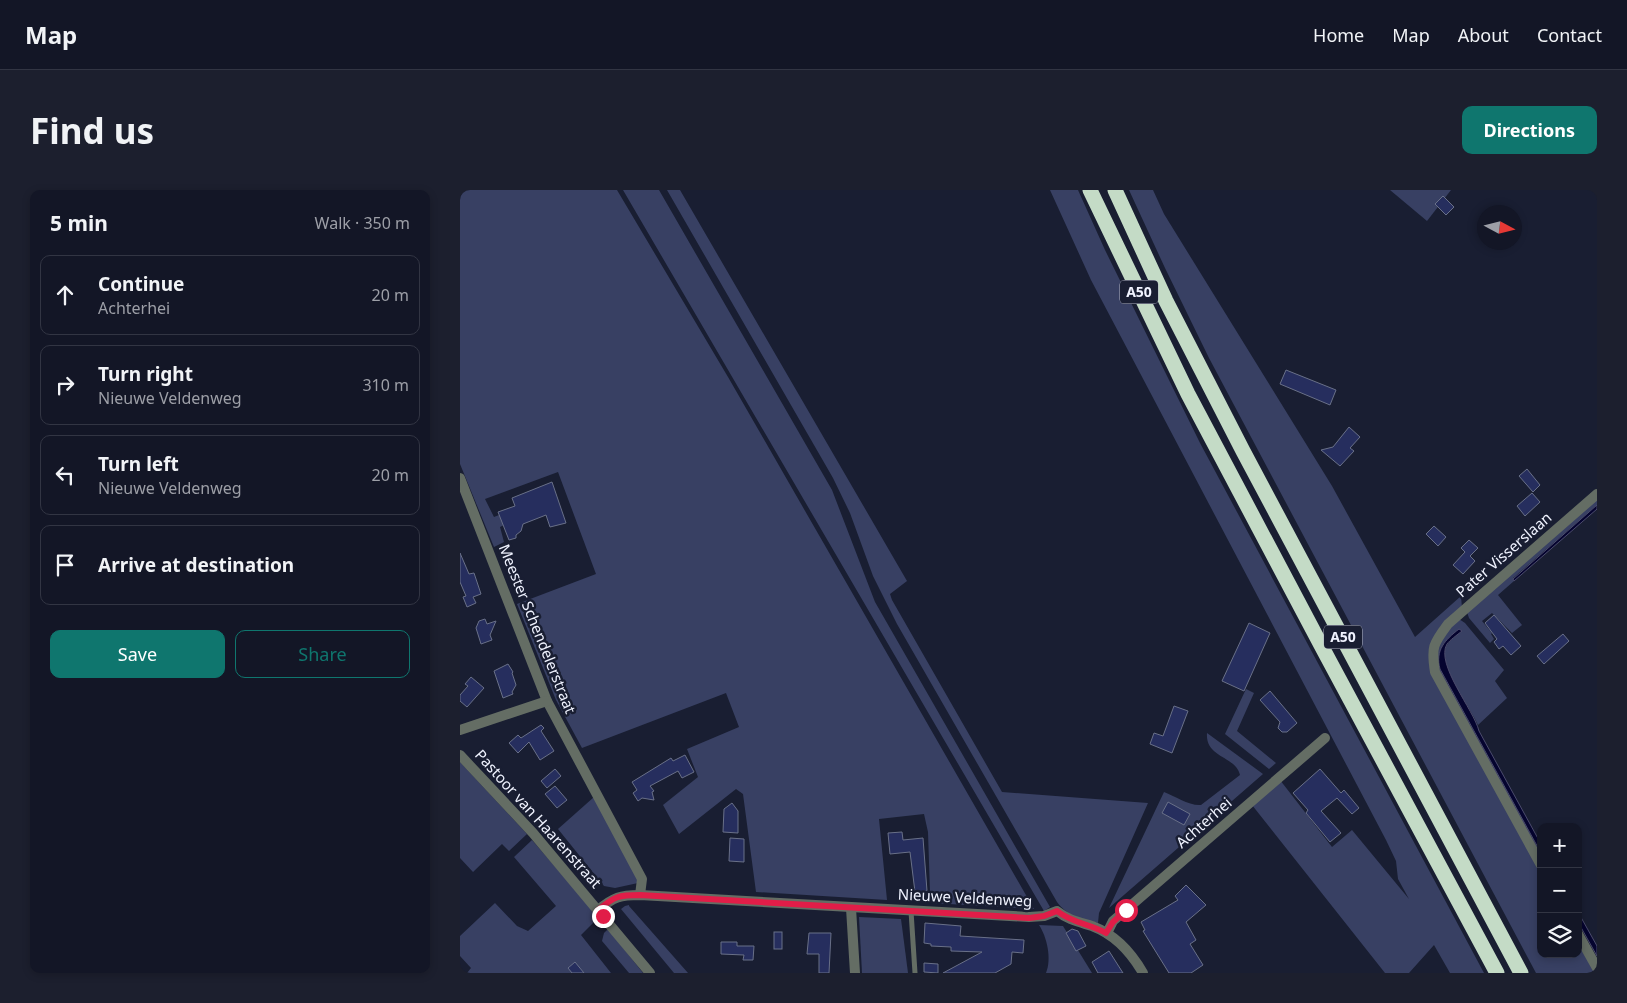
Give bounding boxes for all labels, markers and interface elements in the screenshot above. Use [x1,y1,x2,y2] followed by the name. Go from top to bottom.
[25,18,77,51] text: Map
[1313,23,1364,47] text: Home
[1392,23,1430,47] text: Map
[1458,23,1509,47] text: About
[1537,23,1602,47] text: Contact
[1462,106,1597,154] button: Directions
[30,107,154,154] text: Find us
[1477,205,1522,250] north arrow
[50,209,108,237] text: 5 min
[315,212,410,234] text: Walk · 350 m
[98,271,184,297] text: Continue
[1120,280,1158,304] road number: A50
[51,281,79,309] icon: ahead
[372,284,409,306] text: 20 m
[98,297,170,319] text: Achterhei
[98,361,193,387] text: Turn right
[51,371,79,399] icon: right
[362,374,409,396] text: 310 m
[98,387,242,409] text: Nieuwe Veldenweg
[98,451,179,477] text: Turn left
[51,461,79,489] icon: left
[372,464,409,486] text: 20 m
[98,477,242,499] text: Nieuwe Veldenweg
[1451,507,1555,601] street label: Pater Visserslaan
[495,541,581,717] street label: Meester Schendelerstraat
[51,551,79,579] icon: arrive
[98,552,294,578] text: Arrive at destination
[1324,626,1362,648] road number: A50
[50,630,225,678] button: Save
[235,630,410,678] button: Share
[471,745,607,892] street label: Pastoor van Haarenstraat
[1171,792,1235,852] street label: Achterhei
[1537,823,1582,958] map controls
[1537,823,1582,868] button: +
[1537,868,1582,913] button: −
[897,883,1033,911] street label: Nieuwe Veldenweg
[1115,899,1138,922] route start
[592,905,615,928] route end
[1537,913,1582,958] button: layers

